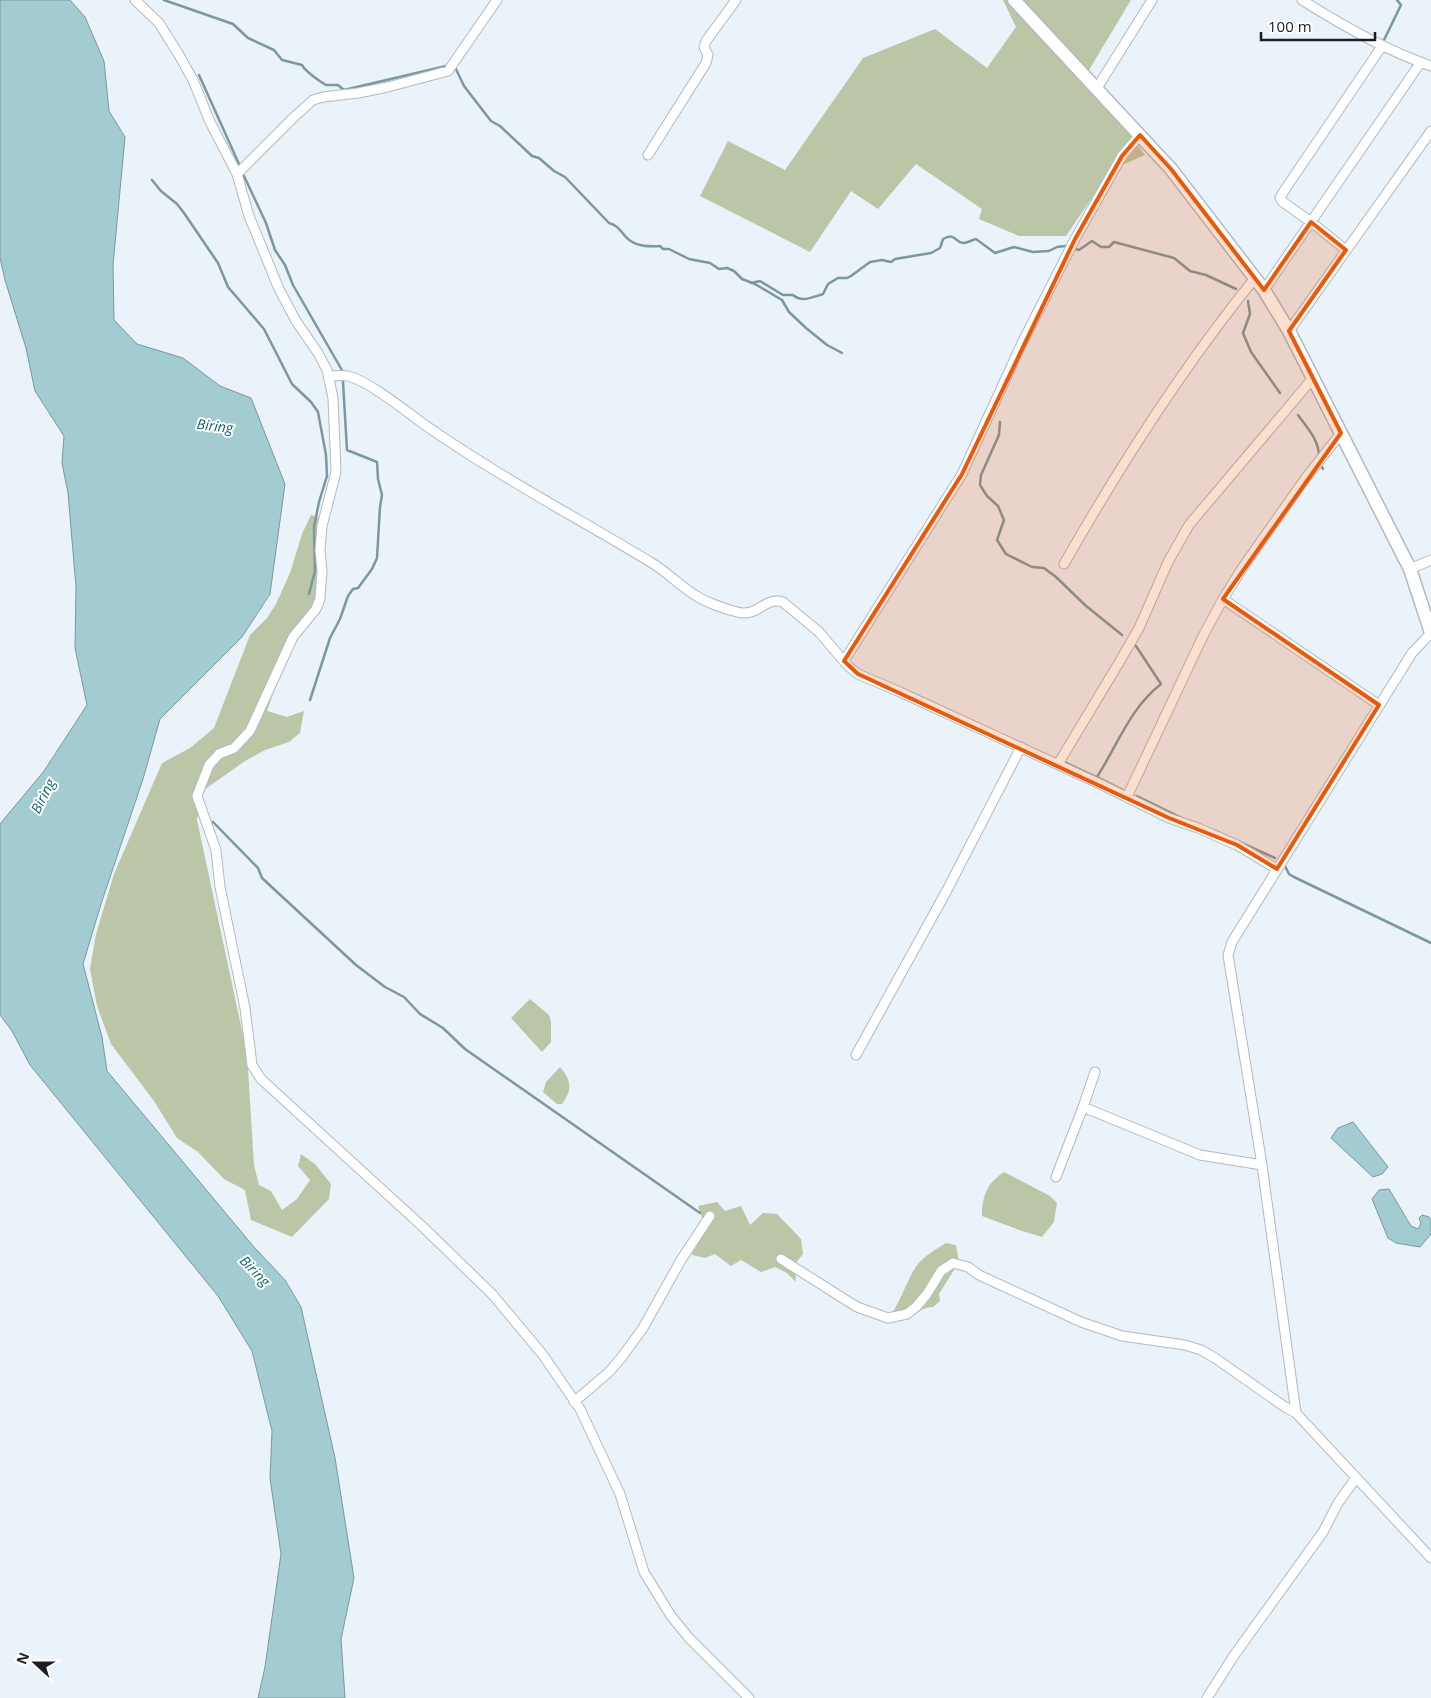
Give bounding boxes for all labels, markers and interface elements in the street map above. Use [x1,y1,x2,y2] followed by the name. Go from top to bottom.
[1261,10,1375,42] scale bar
[1268,16,1312,36] text: 100 m
[196,414,235,437] water label: Biring
[26,775,60,816] water label: Biring
[236,1251,275,1291] water label: Biring
[10,1638,60,1688] north arrow
[11,1649,33,1667] text: N

